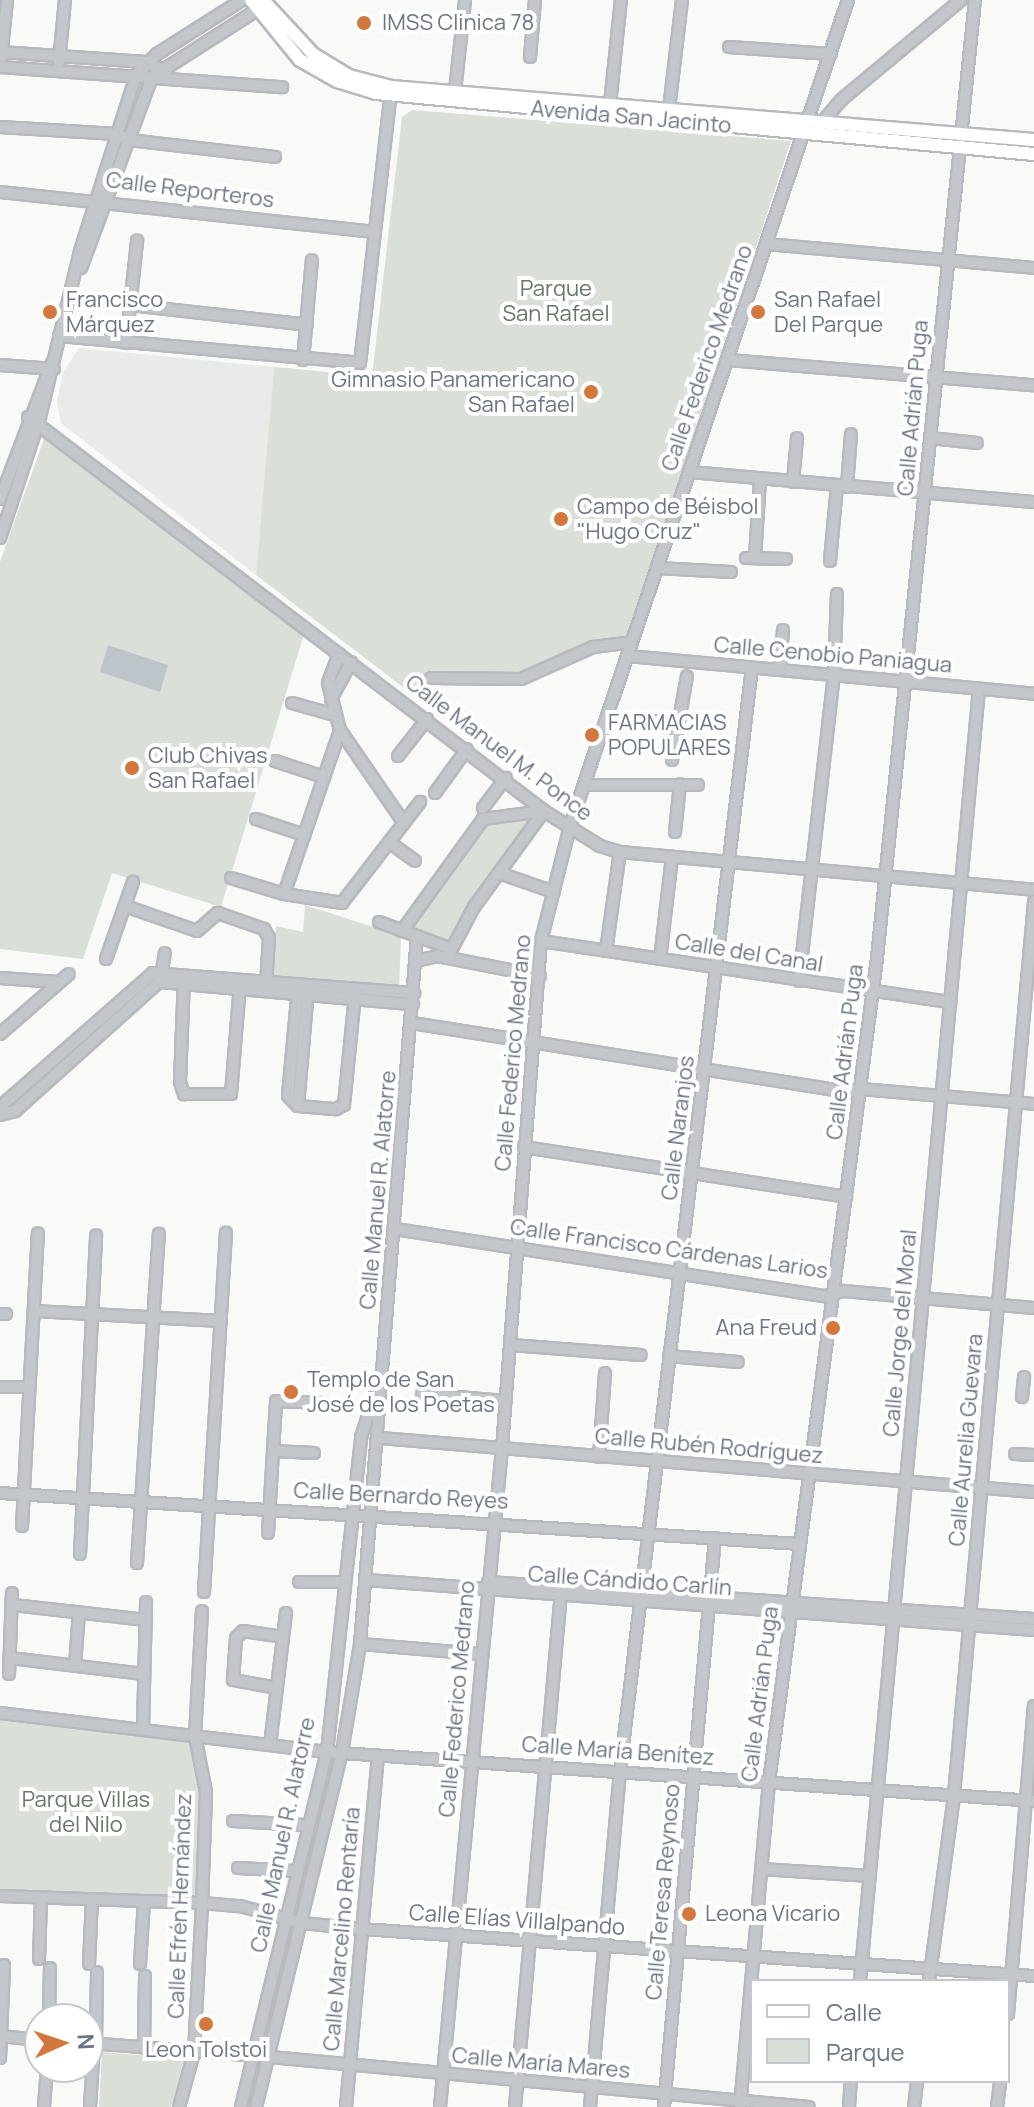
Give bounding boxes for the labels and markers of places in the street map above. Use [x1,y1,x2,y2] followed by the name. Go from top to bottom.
[382,10,534,36] place label: IMSS Clinica 78
[353,12,375,34] marker: IMSS Clinica 78
[66,286,163,338] place label: Francisco Márquez
[774,286,883,338] place label: San Rafael Del Parque
[41,303,59,321] marker: Francisco Márquez
[749,303,767,321] marker: San Rafael Del Parque
[331,366,575,418] place label: Gimnasio Panamericano San Rafael
[582,383,600,401] marker: Gimnasio Panamericano San Rafael
[577,493,759,544] place label: Campo de Béisbol "Hugo Cruz"
[552,510,570,528] marker: Campo de Béisbol "Hugo Cruz"
[608,709,730,760] place label: FARMACIAS POPULARES
[583,726,601,744] marker: FARMACIAS POPULARES
[148,742,268,794] place label: Club Chivas San Rafael
[123,759,141,777] marker: Club Chivas San Rafael
[716,1315,817,1341] place label: Ana Freud
[824,1319,842,1337] marker: Ana Freud
[307,1366,495,1418] place label: Templo de San José de los Poetas
[282,1383,300,1401] marker: Templo de San José de los Poetas
[705,1901,840,1927] place label: Leona Vicario
[680,1905,698,1923] marker: Leona Vicario
[197,2015,215,2033] marker: Leon Tolstoi
[145,2037,267,2063] place label: Leon Tolstoi

